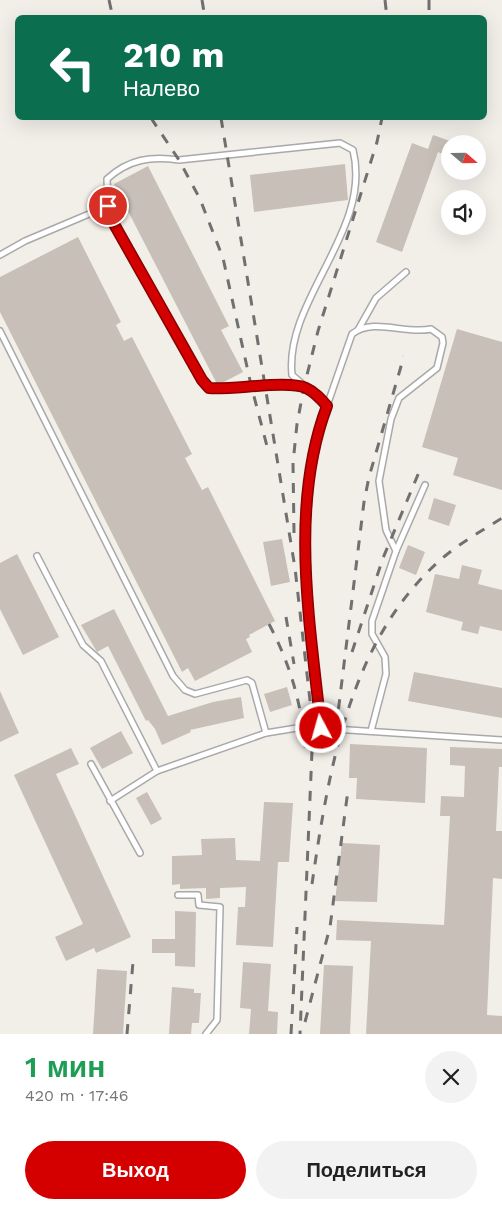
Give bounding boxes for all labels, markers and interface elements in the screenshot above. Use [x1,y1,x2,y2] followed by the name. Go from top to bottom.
[123,34,224,76] text: 210 m
[40,35,105,100] icon: left
[123,76,200,101] text: Налево
[441,135,486,180] north arrow
[441,135,486,235] map controls
[87,185,129,227] pin
[441,190,486,235] button: sound
[94,192,122,220] icon: arrive
[294,701,346,753] position arrow
[25,1049,105,1084] text: 1 мин
[425,1051,477,1103] button: close
[25,1086,128,1105] text: 420 m · 17:46
[25,1141,246,1199] button: Выход
[256,1141,477,1199] button: Поделиться

